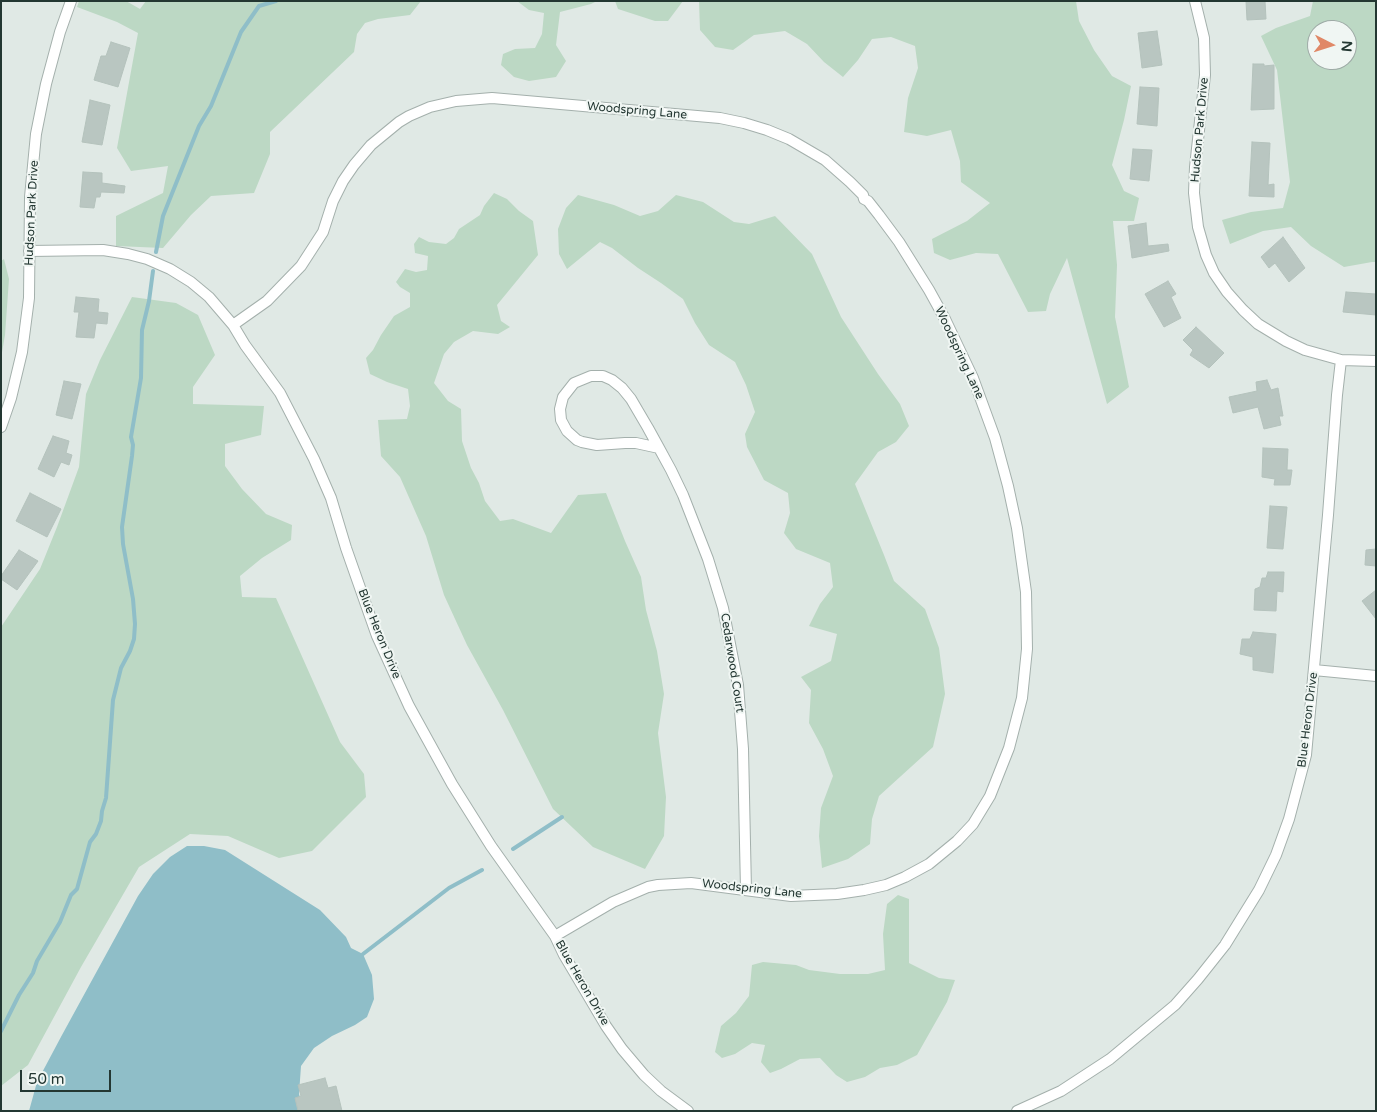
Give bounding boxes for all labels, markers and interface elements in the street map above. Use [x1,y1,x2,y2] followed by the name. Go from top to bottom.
[1307,20,1357,70] north arrow
[1337,40,1355,53] text: N
[1188,77,1212,183] street label: Hudson Park Drive
[586,99,688,123] street label: Woodspring Lane
[22,160,42,266] street label: Hudson Park Drive
[931,304,987,402] street label: Woodspring Lane
[354,587,404,681] street label: Blue Heron Drive
[717,612,747,714] street label: Cedarwood Court
[1295,672,1321,768] street label: Blue Heron Drive
[701,877,803,901] street label: Woodspring Lane
[552,938,612,1028] street label: Blue Heron Drive
[22,1060,114,1092] scale bar
[28,1070,65,1088] text: 50 m

